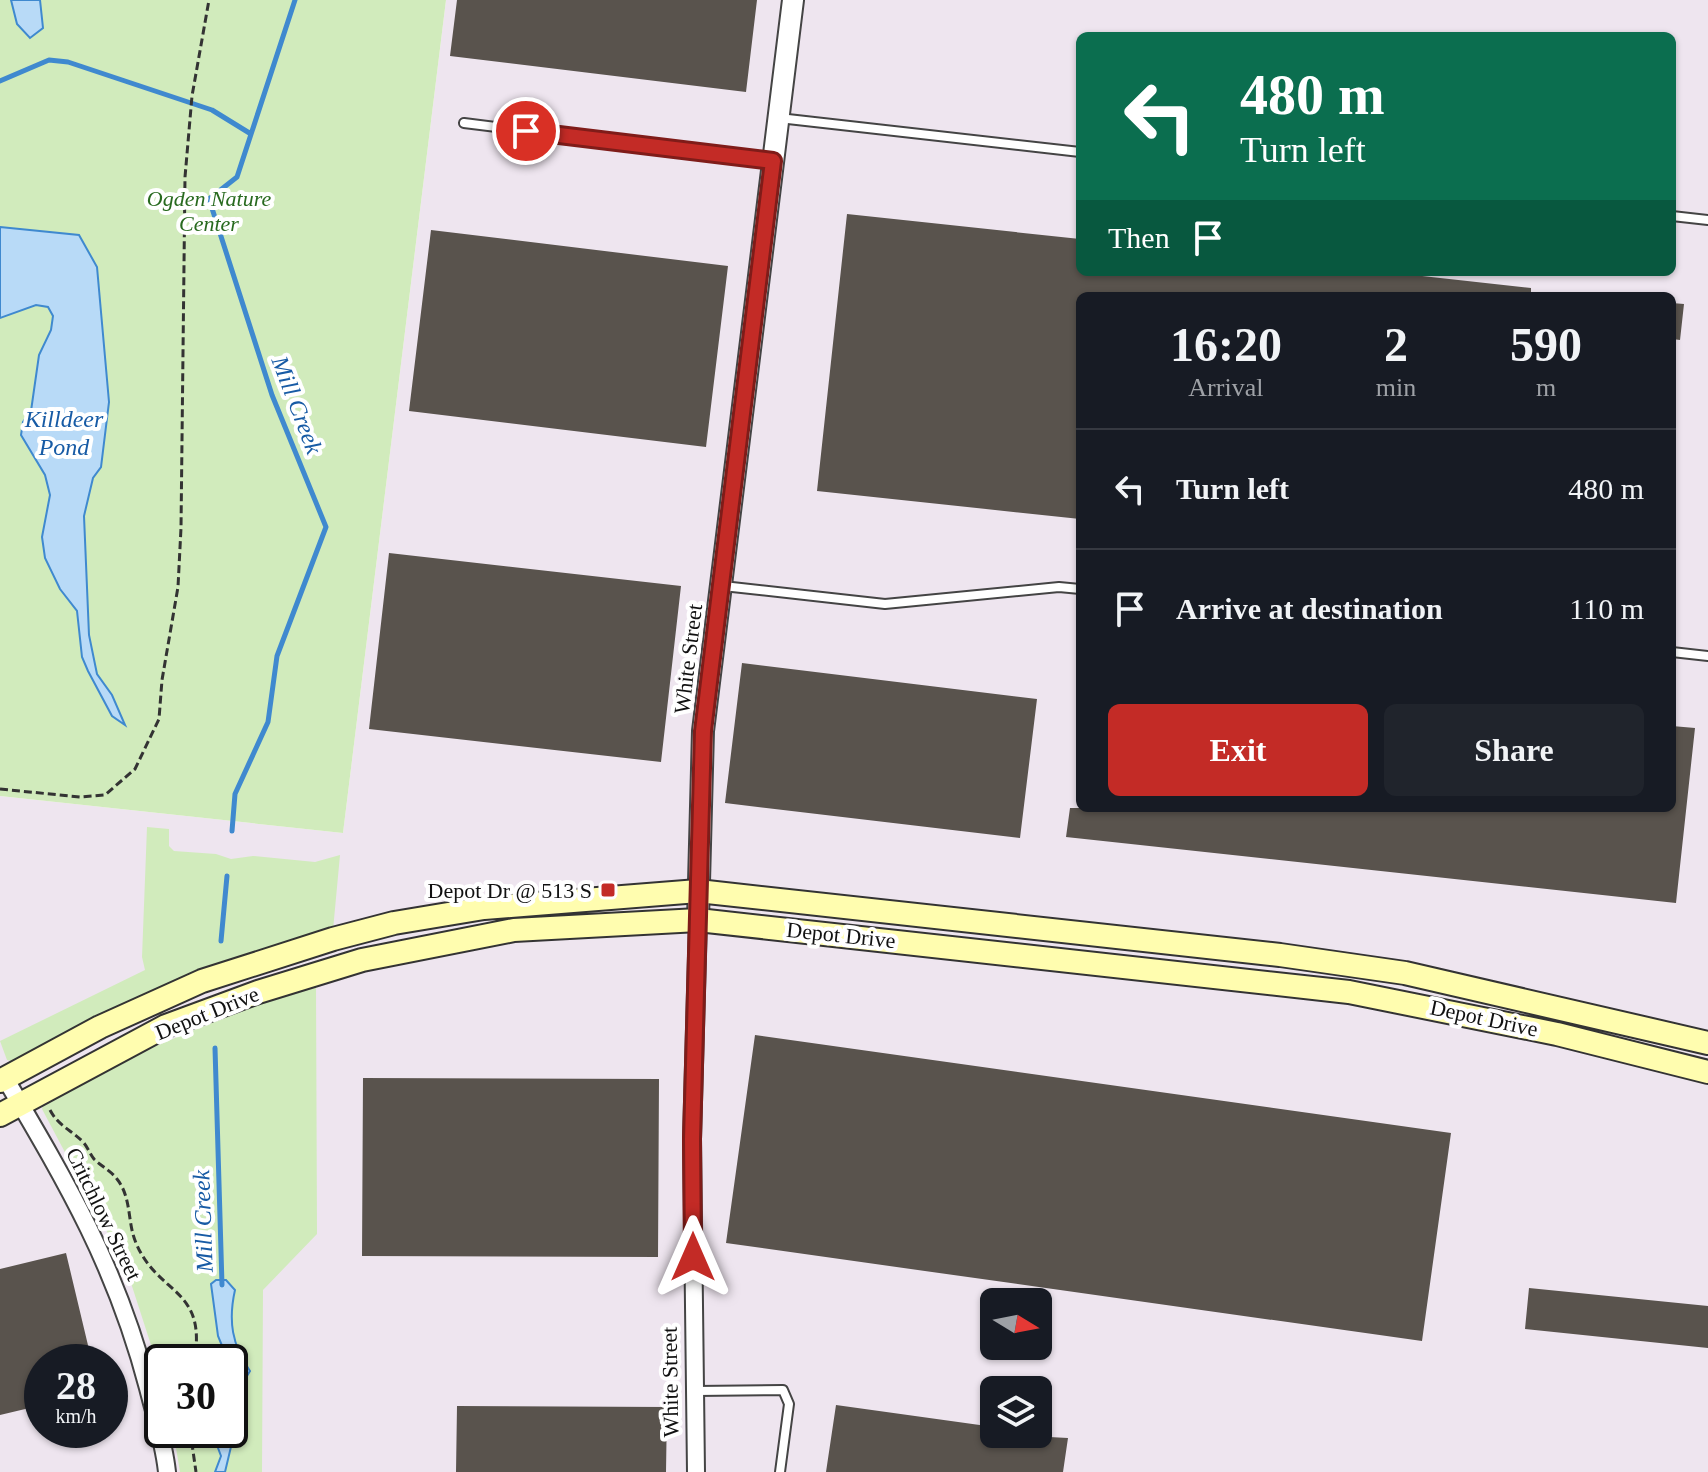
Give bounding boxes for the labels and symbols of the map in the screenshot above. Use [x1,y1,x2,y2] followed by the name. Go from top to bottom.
[492,97,560,165] pin
[147,186,271,236] park label: Ogden Nature Center
[266,352,328,458] water label: Mill Creek
[24,406,104,460] water label: Killdeer Pond
[669,603,707,715] street label: White Street
[428,878,592,903] place label: Depot Dr @ 513 S
[599,881,617,899] marker: Depot Dr @ 513 S
[785,917,897,953] street label: Depot Drive
[152,981,262,1045] street label: Depot Drive
[1428,994,1540,1042] street label: Depot Drive
[61,1143,147,1285] street label: Critchlow Street
[188,1169,218,1274] water label: Mill Creek
[651,1215,735,1299] position arrow
[980,1288,1052,1360] north arrow
[657,1327,683,1437] street label: White Street
[144,1344,248,1448] speed limit sign: 30

